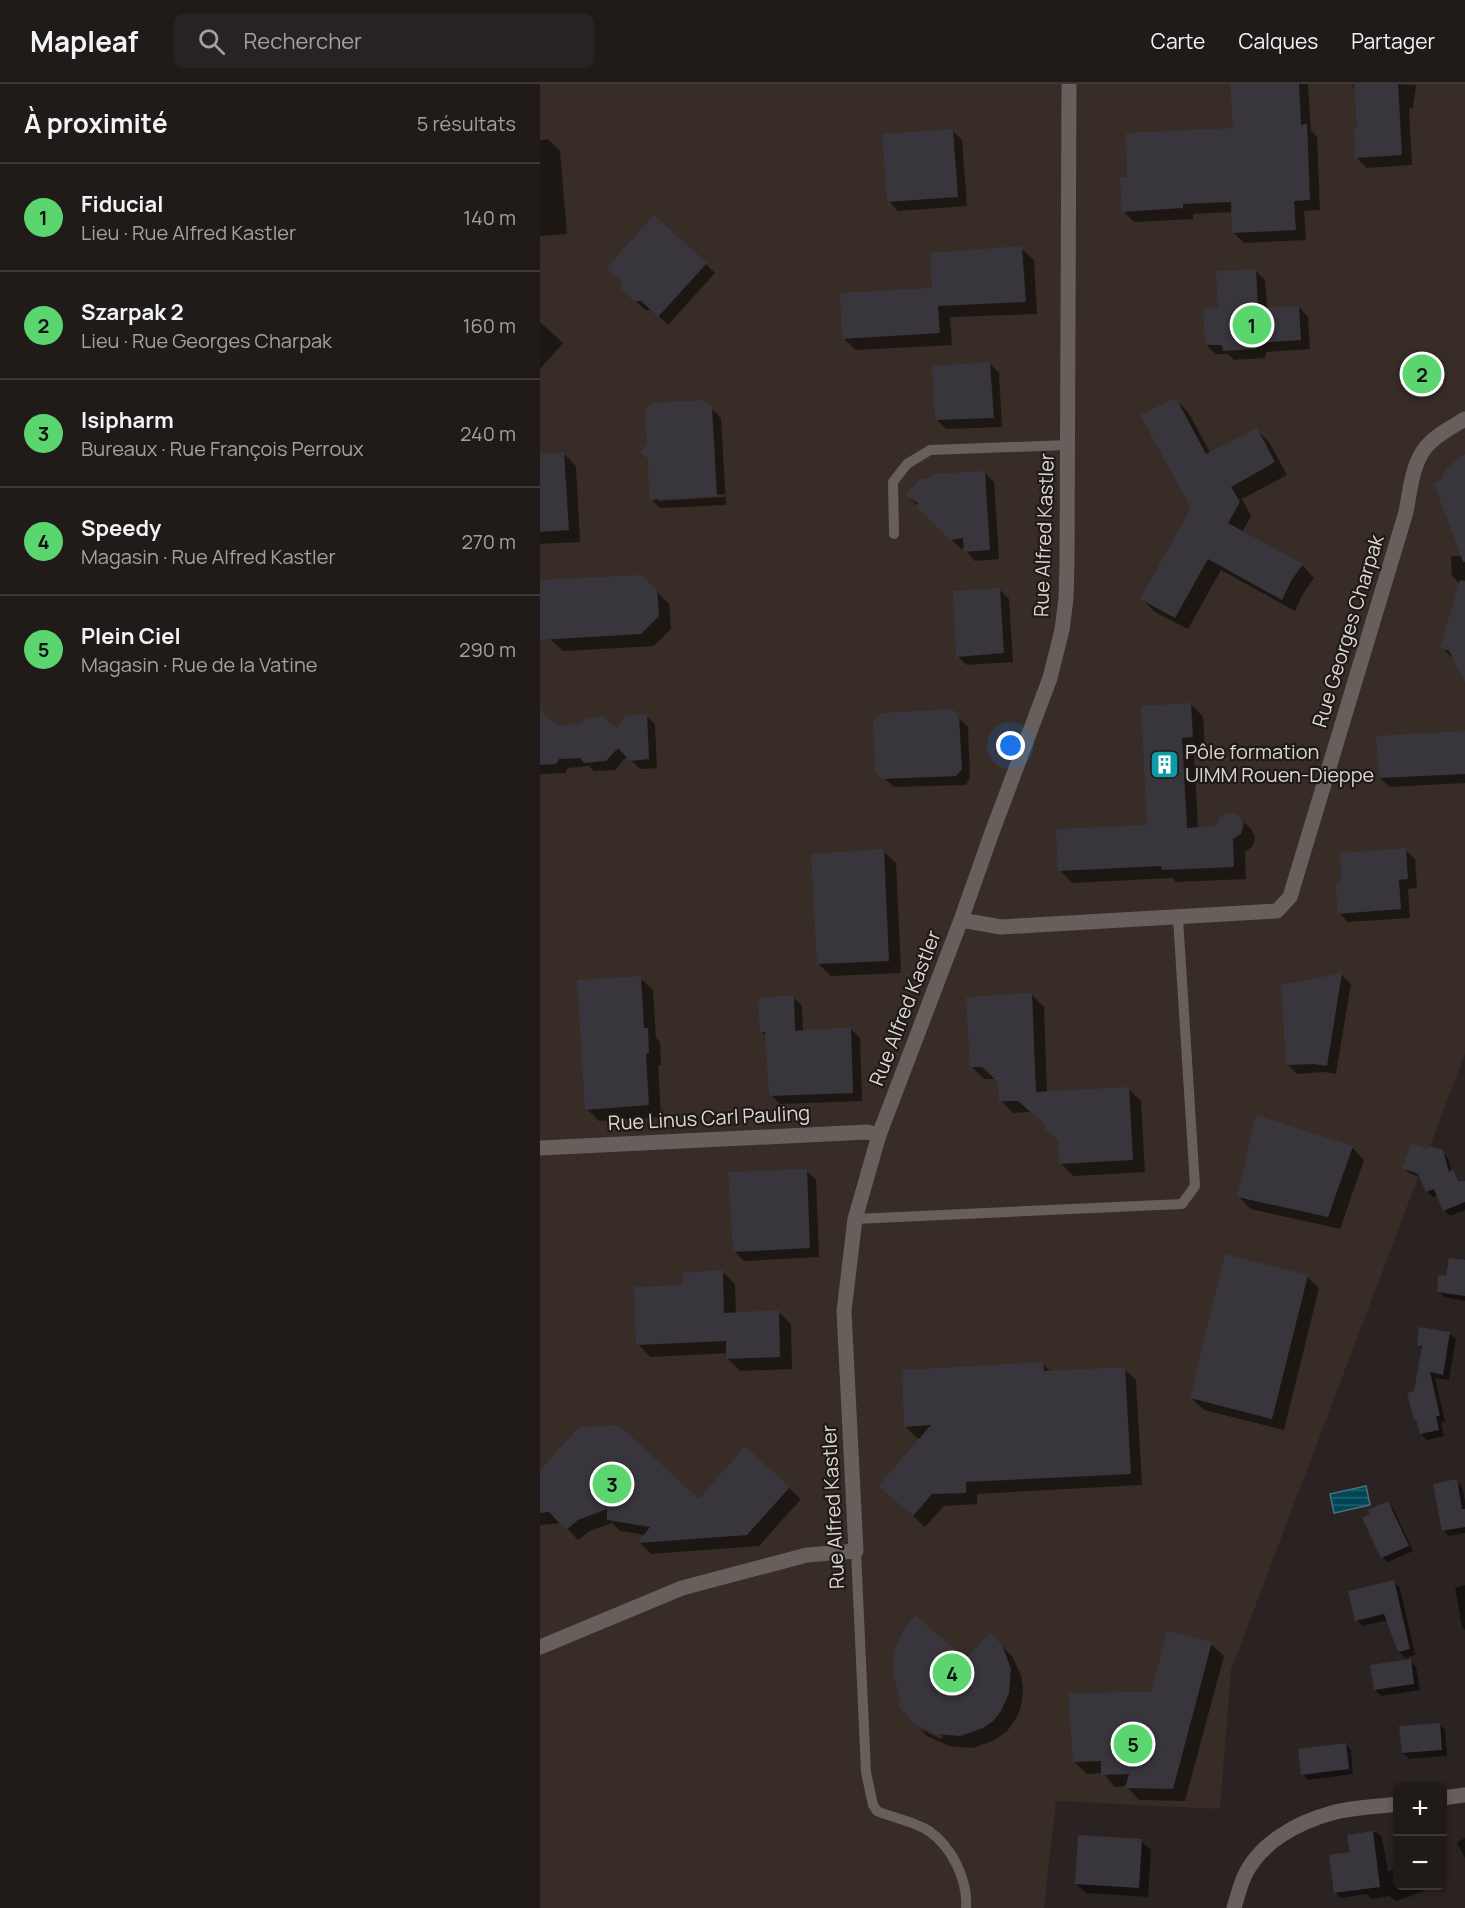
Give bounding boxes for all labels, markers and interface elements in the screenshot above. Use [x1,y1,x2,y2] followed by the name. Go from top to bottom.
[174,14,594,68] search box
[30,22,138,60] text: Mapleaf
[195,25,228,58] icon: search
[243,26,362,56] text: Rechercher
[1151,27,1205,55] text: Carte
[1238,27,1318,55] text: Calques
[1351,27,1435,55] text: Partager
[24,105,168,141] text: À proximité
[417,110,516,137] text: 5 résultats
[81,189,163,219] text: Fiducial
[39,204,48,231] text: 1
[463,204,516,231] text: 140 m
[81,219,296,246] text: Lieu · Rue Alfred Kastler
[81,297,184,327] text: Szarpak 2
[1232,302,1272,348] pin: 1
[38,312,49,339] text: 2
[463,312,516,339] text: 160 m
[81,327,332,354] text: Lieu · Rue Georges Charpak
[1402,352,1442,396] pin: 2
[81,405,174,435] text: Isipharm
[38,420,49,447] text: 3
[460,420,516,447] text: 240 m
[81,435,364,462] text: Bureaux · Rue François Perroux
[1027,452,1060,618] street label: Rue Alfred Kastler
[81,513,161,543] text: Speedy
[37,528,50,555] text: 4
[461,528,516,555] text: 270 m
[1305,530,1390,730] street label: Rue Georges Charpak
[81,543,336,570] text: Magasin · Rue Alfred Kastler
[81,621,181,651] text: Plein Ciel
[38,636,49,663] text: 5
[459,636,516,663] text: 290 m
[81,651,317,678] text: Magasin · Rue de la Vatine
[996,731,1025,760] your location
[1185,738,1374,788] place label: Pôle formation UIMM Rouen-Dieppe
[1148,748,1180,780] building icon: Pôle formation UIMM Rouen-Dieppe
[863,926,947,1089] street label: Rue Alfred Kastler
[607,1099,811,1136] street label: Rue Linus Carl Pauling
[815,1424,850,1590] street label: Rue Alfred Kastler
[592,1462,632,1506] pin: 3
[932,1650,972,1696] pin: 4
[1114,1722,1152,1766] pin: 5
[1393,1782,1447,1890] map controls
[1393,1782,1447,1836] button: +
[1393,1836,1447,1890] button: −

